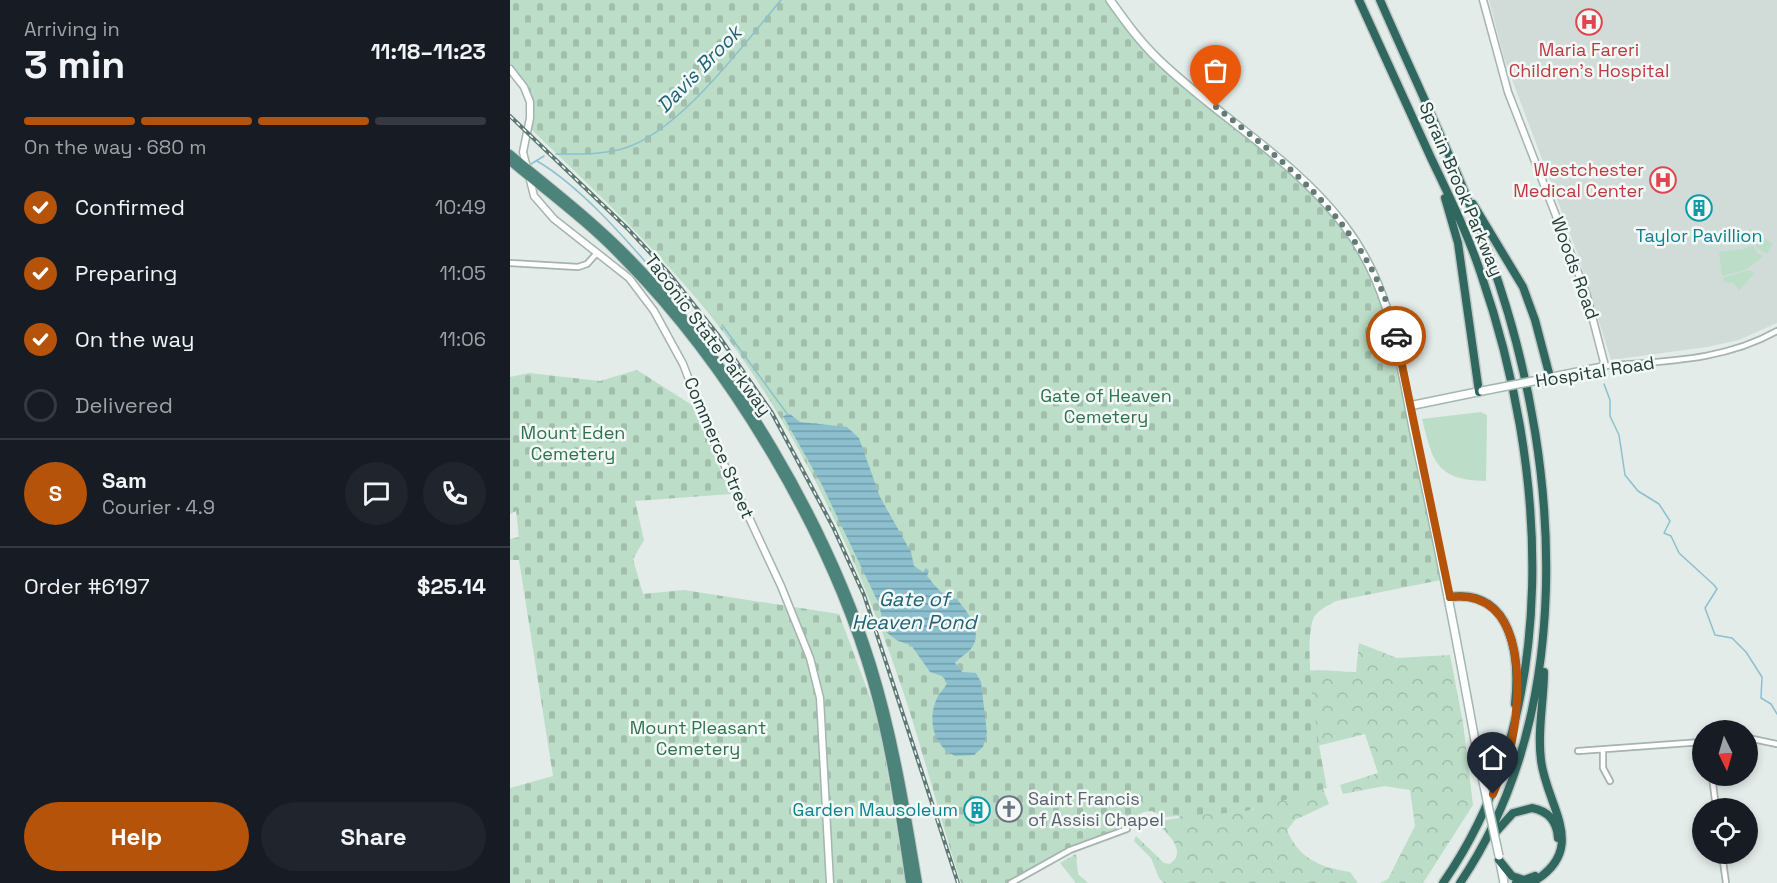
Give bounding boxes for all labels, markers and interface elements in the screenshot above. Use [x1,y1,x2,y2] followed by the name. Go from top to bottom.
[1574,7,1604,37] hospital icon: Maria Fareri Children's Hospital
[24,16,120,42] text: Arriving in
[651,18,749,118] water label: Davis Brook
[371,37,486,65] text: 11:18–11:23
[1509,38,1669,82] place label: Maria Fareri Children's Hospital
[24,40,125,89] text: 3 min
[1190,45,1241,107] pin
[1199,54,1232,87] icon: bag
[1414,98,1509,279] street label: Sprain Brook Parkway
[24,134,206,160] text: On the way · 680 m
[1513,158,1644,202] place label: Westchester Medical Center
[1648,165,1678,195] hospital icon: Westchester Medical Center
[24,191,57,224] icon: check
[75,193,185,221] text: Confirmed
[1684,193,1714,223] building icon: Taylor Pavillion
[435,194,486,220] text: 10:49
[1546,213,1605,322] street label: Woods Road
[1635,224,1763,247] place label: Taylor Pavillion
[640,249,777,420] street label: Taconic State Parkway
[24,257,57,290] icon: check
[75,259,177,287] text: Preparing
[439,260,486,286] text: 11:05
[1366,306,1426,366] courier
[1380,320,1413,353] icon: car
[24,323,57,356] icon: check
[75,325,194,353] text: On the way
[439,326,486,352] text: 11:06
[1534,351,1656,392] street label: Hospital Road
[679,373,760,522] street label: Commerce Street
[1040,384,1172,428] park label: Gate of Heaven Cemetery
[75,391,173,419] text: Delivered
[521,421,625,465] park label: Mount Eden Cemetery
[345,462,408,525] button: chat
[423,462,486,525] button: phone
[102,466,147,494] text: Sam
[49,479,62,507] text: S
[102,494,215,520] text: Courier · 4.9
[24,572,150,600] text: Order #6197
[417,572,486,600] text: $25.14
[852,586,978,635] water label: Gate of Heaven Pond
[630,716,766,760] park label: Mount Pleasant Cemetery
[1692,720,1758,786] north arrow
[1692,720,1758,864] map controls
[1467,732,1518,794] pin
[1476,741,1509,774] icon: home
[1028,787,1164,831] place label: Saint Francis of Assisi Chapel
[994,794,1024,824] church icon: Saint Francis of Assisi Chapel
[962,795,992,825] building icon: Garden Mausoleum
[793,798,958,821] place label: Garden Mausoleum
[1692,798,1758,864] button: locate
[24,802,249,871] button: Help
[261,802,486,871] button: Share

